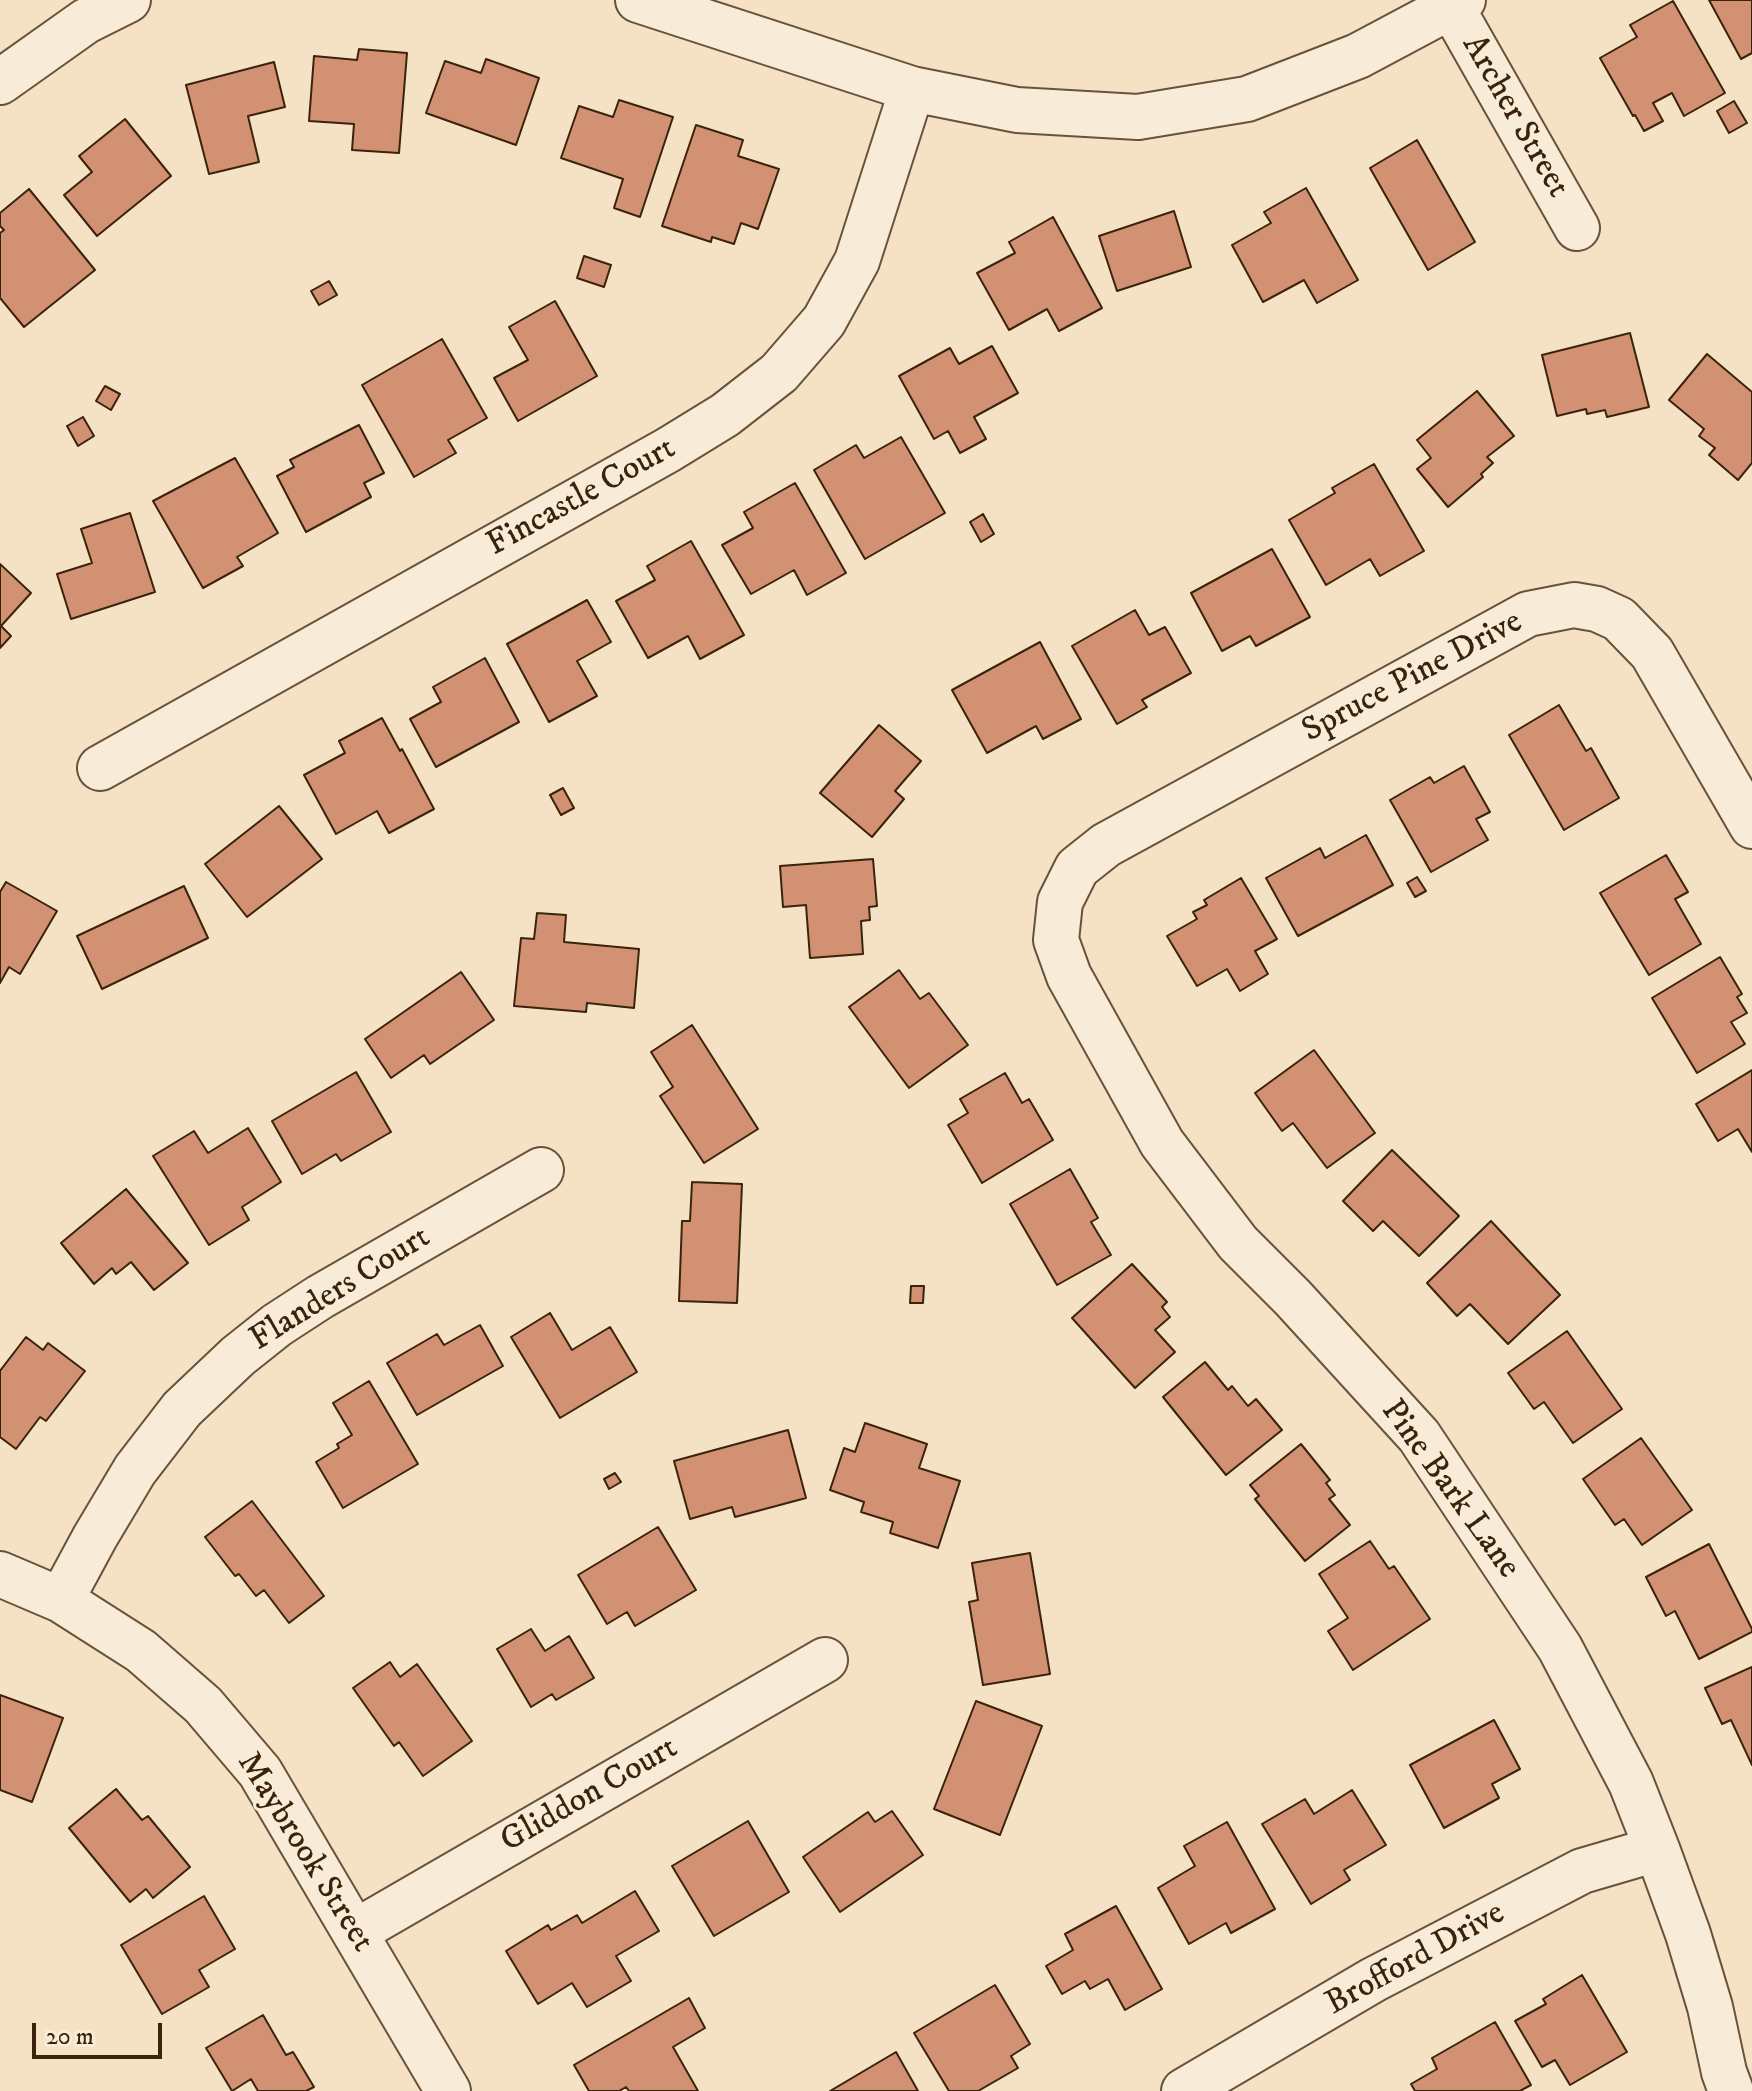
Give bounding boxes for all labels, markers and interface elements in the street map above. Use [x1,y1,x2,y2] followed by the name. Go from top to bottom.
[1451,28,1577,206] street label: Archer Street
[481,429,683,567] street label: Fincastle Court
[1296,603,1530,753] street label: Spruce Pine Drive
[243,1218,439,1362] street label: Flanders Court
[1371,1393,1527,1587] street label: Pine Bark Lane
[494,1729,686,1863] street label: Gliddon Court
[226,1746,382,1960] street label: Maybrook Street
[1319,1894,1513,2026] street label: Brofford Drive
[36,2007,166,2057] scale bar
[46,2022,94,2052] text: 20 m

